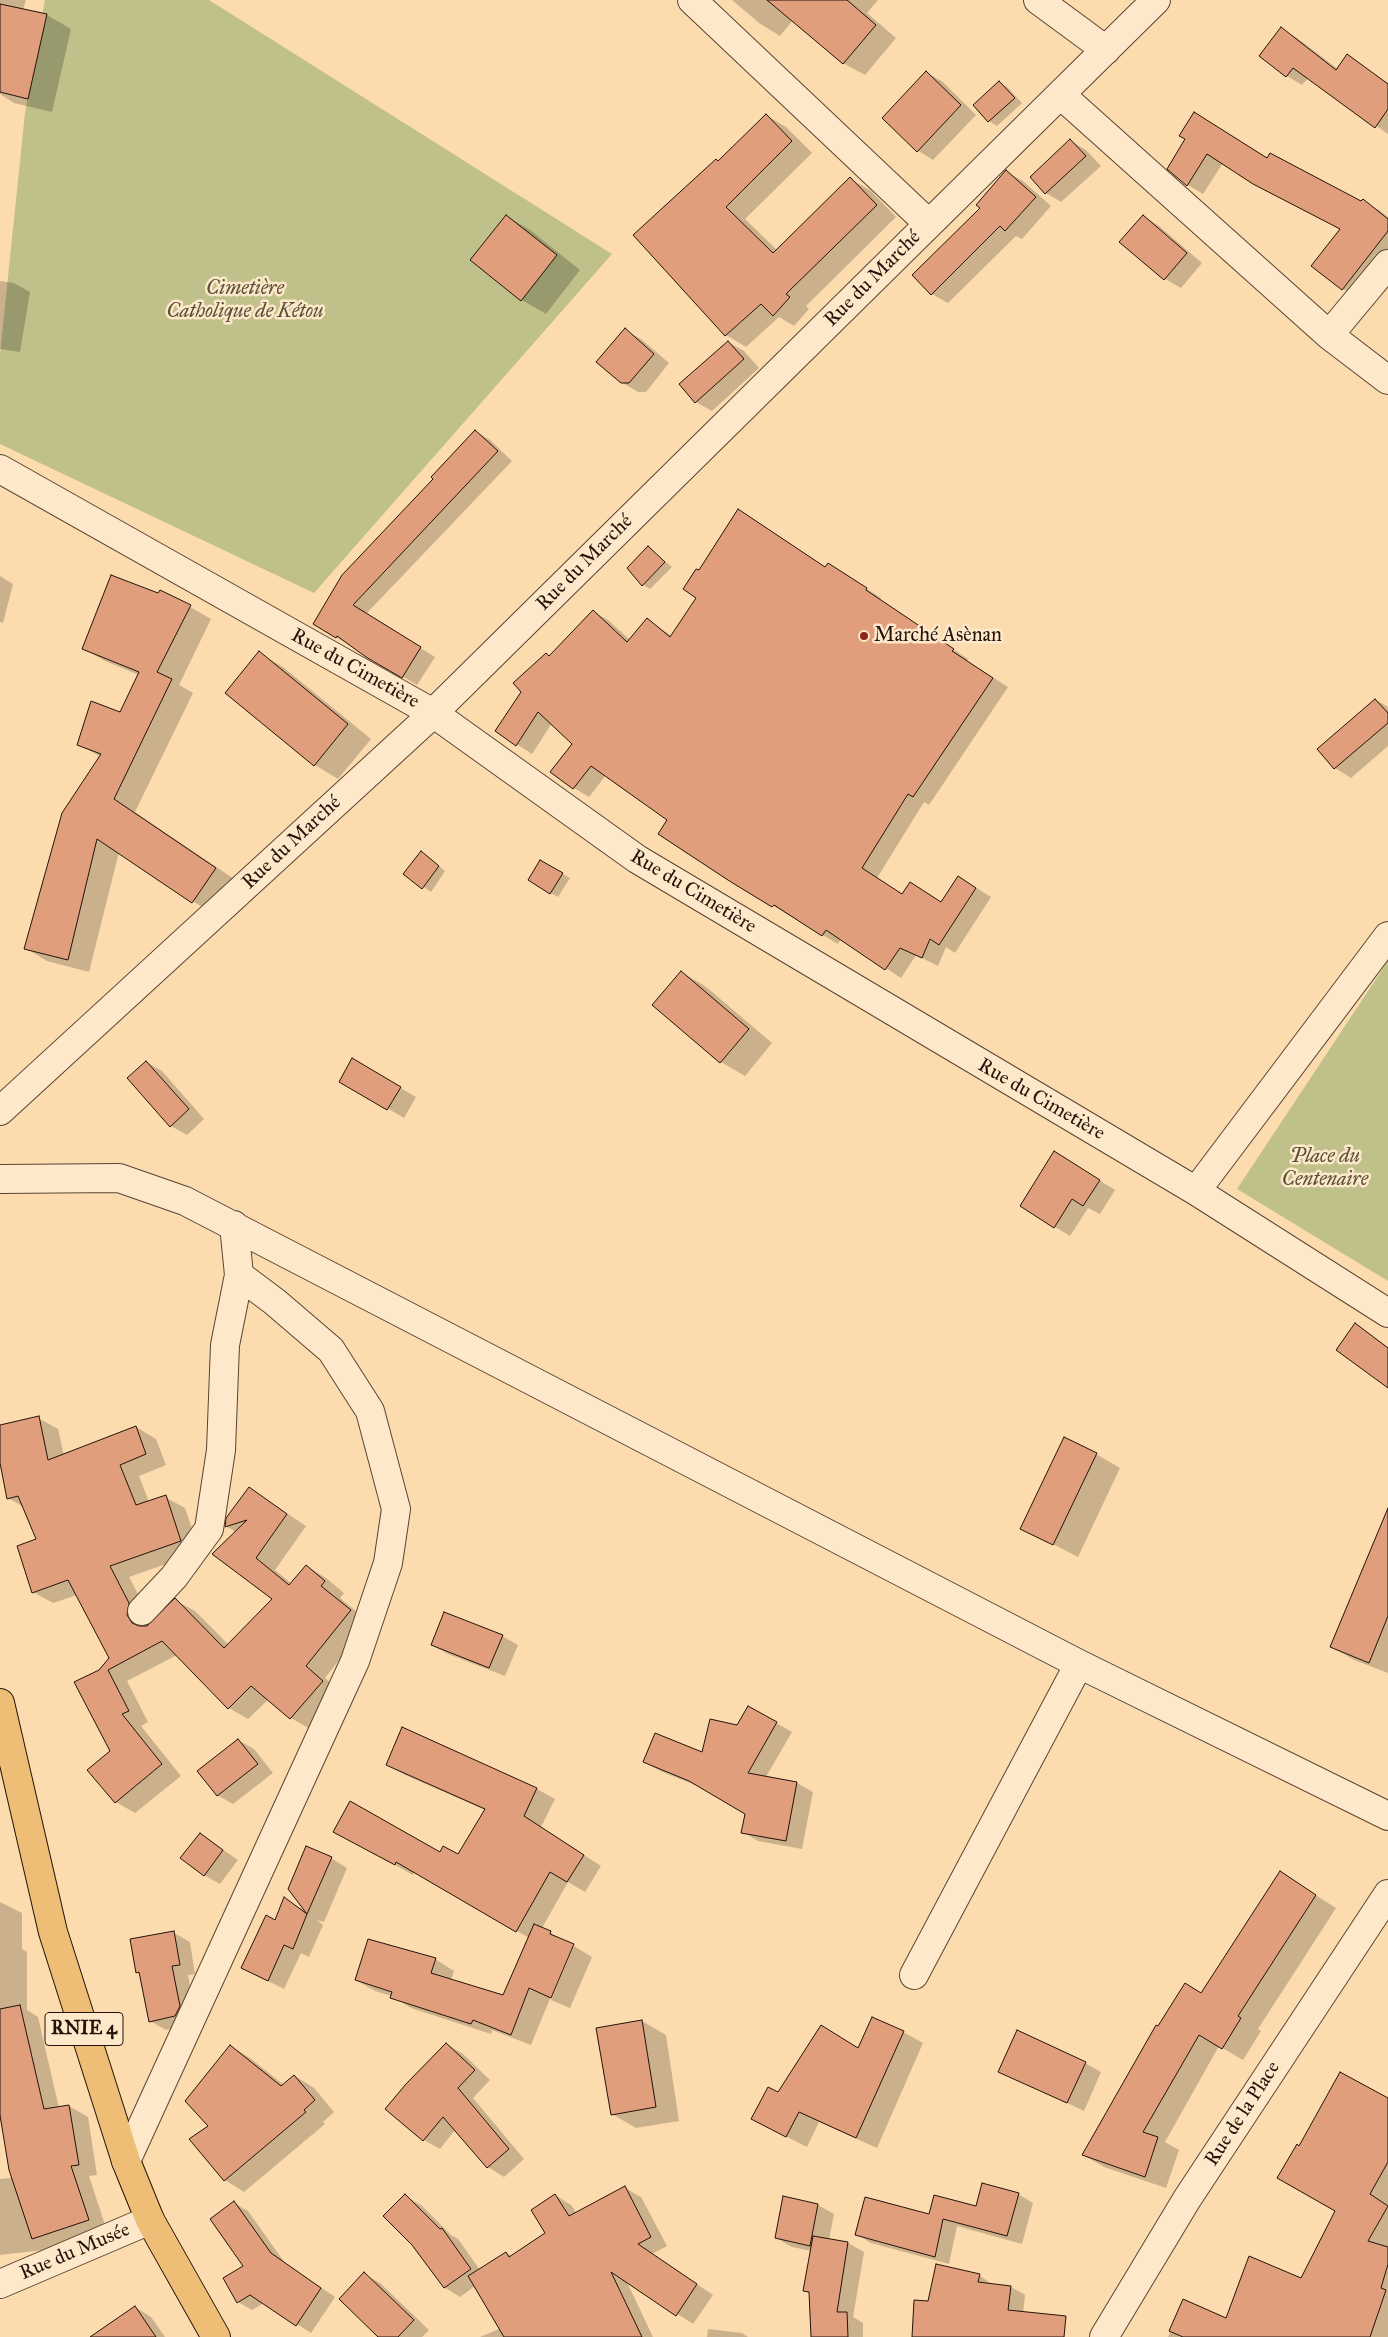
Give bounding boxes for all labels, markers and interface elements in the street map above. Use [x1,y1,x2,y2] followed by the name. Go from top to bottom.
[820,226,926,332] street label: Rue du Marché
[167,277,323,324] park label: Cimetière Catholique de Kétou
[532,510,638,616] street label: Rue du Marché
[287,624,423,714] street label: Rue du Cimetière
[874,624,1002,648] place label: Marché Asènan
[858,630,870,642] marker: Marché Asènan
[238,791,346,895] street label: Rue du Marché
[626,845,760,939] street label: Rue du Cimetière
[973,1054,1109,1146] street label: Rue du Cimetière
[1282,1145,1368,1192] park label: Place du Centenaire
[45,2012,123,2046] road number: RNIE 4
[1200,2057,1286,2171] street label: Rue de la Place
[16,2218,134,2286] street label: Rue du Musée

